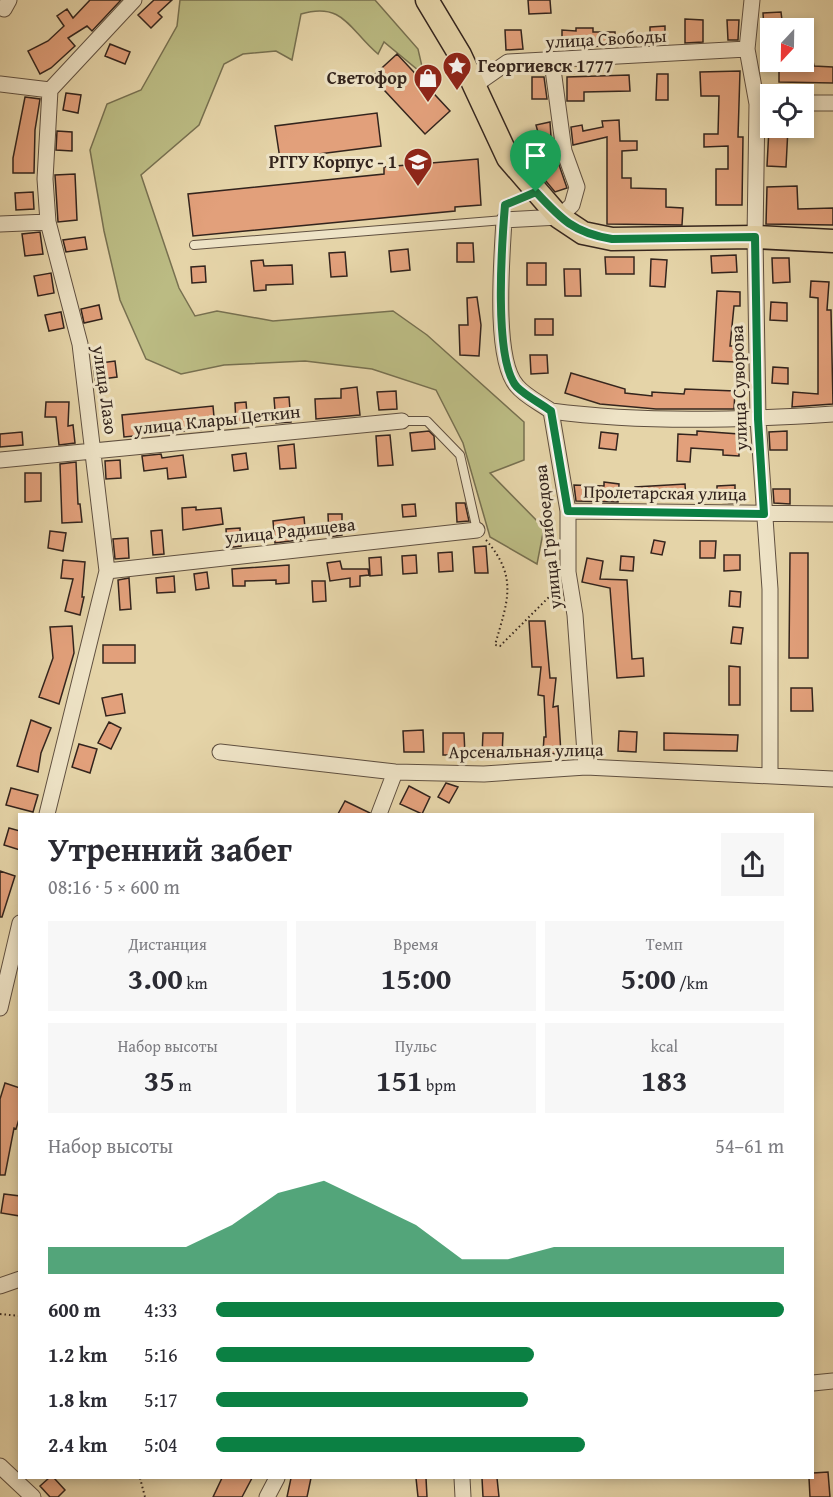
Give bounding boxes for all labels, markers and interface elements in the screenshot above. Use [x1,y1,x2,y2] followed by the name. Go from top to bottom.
[760,18,814,72] north arrow
[760,18,814,138] map controls
[544,22,668,55] street label: улица Свободы
[441,50,473,92] place icon: Георгиевск 1777
[478,52,613,79] place label: Георгиевск 1777
[412,62,444,104] shop icon: Светофор
[327,64,407,91] place label: Светофор
[760,84,814,138] button: locate
[510,130,561,192] pin
[519,139,552,172] icon: arrive
[402,146,434,188] school or university icon: РГГУ Корпус - 1
[269,148,397,175] place label: РГГУ Корпус - 1
[723,324,754,452] street label: улица Суворова
[86,343,125,436] street label: улица Лазо
[131,397,302,442] street label: улица Клары Цеткин
[526,463,569,611] street label: улица Грибоедова
[583,478,747,507] street label: Пролетарская улица
[222,510,357,551] street label: улица Радищева
[448,736,604,765] street label: Арсенальная улица
[48,825,292,873] text: Утренний забег
[721,833,784,896] button: share
[48,872,180,901] text: 08:16 · 5 × 600 m
[129,932,207,956] text: Дистанция
[394,932,438,956] text: Время
[646,932,683,956] text: Темп
[128,956,183,1000] text: 3.00
[381,956,451,1000] text: 15:00
[621,956,676,1000] text: 5:00
[183,971,208,995] text: km
[676,971,708,995] text: /km
[118,1034,218,1058] text: Набор высоты
[395,1034,437,1058] text: Пульс
[651,1034,678,1058] text: kcal
[144,1058,175,1102] text: 35
[376,1058,423,1102] text: 151
[641,1058,688,1102] text: 183
[175,1073,192,1097] text: m
[423,1073,456,1097] text: bpm
[48,1131,173,1160] text: Набор высоты
[715,1131,784,1160] text: 54–61 m
[48,1295,101,1324] text: 600 m
[144,1295,178,1324] text: 4:33
[48,1340,107,1369] text: 1.2 km
[144,1340,178,1369] text: 5:16
[48,1385,107,1414] text: 1.8 km
[144,1385,178,1414] text: 5:17
[48,1430,107,1459] text: 2.4 km
[144,1430,178,1459] text: 5:04

